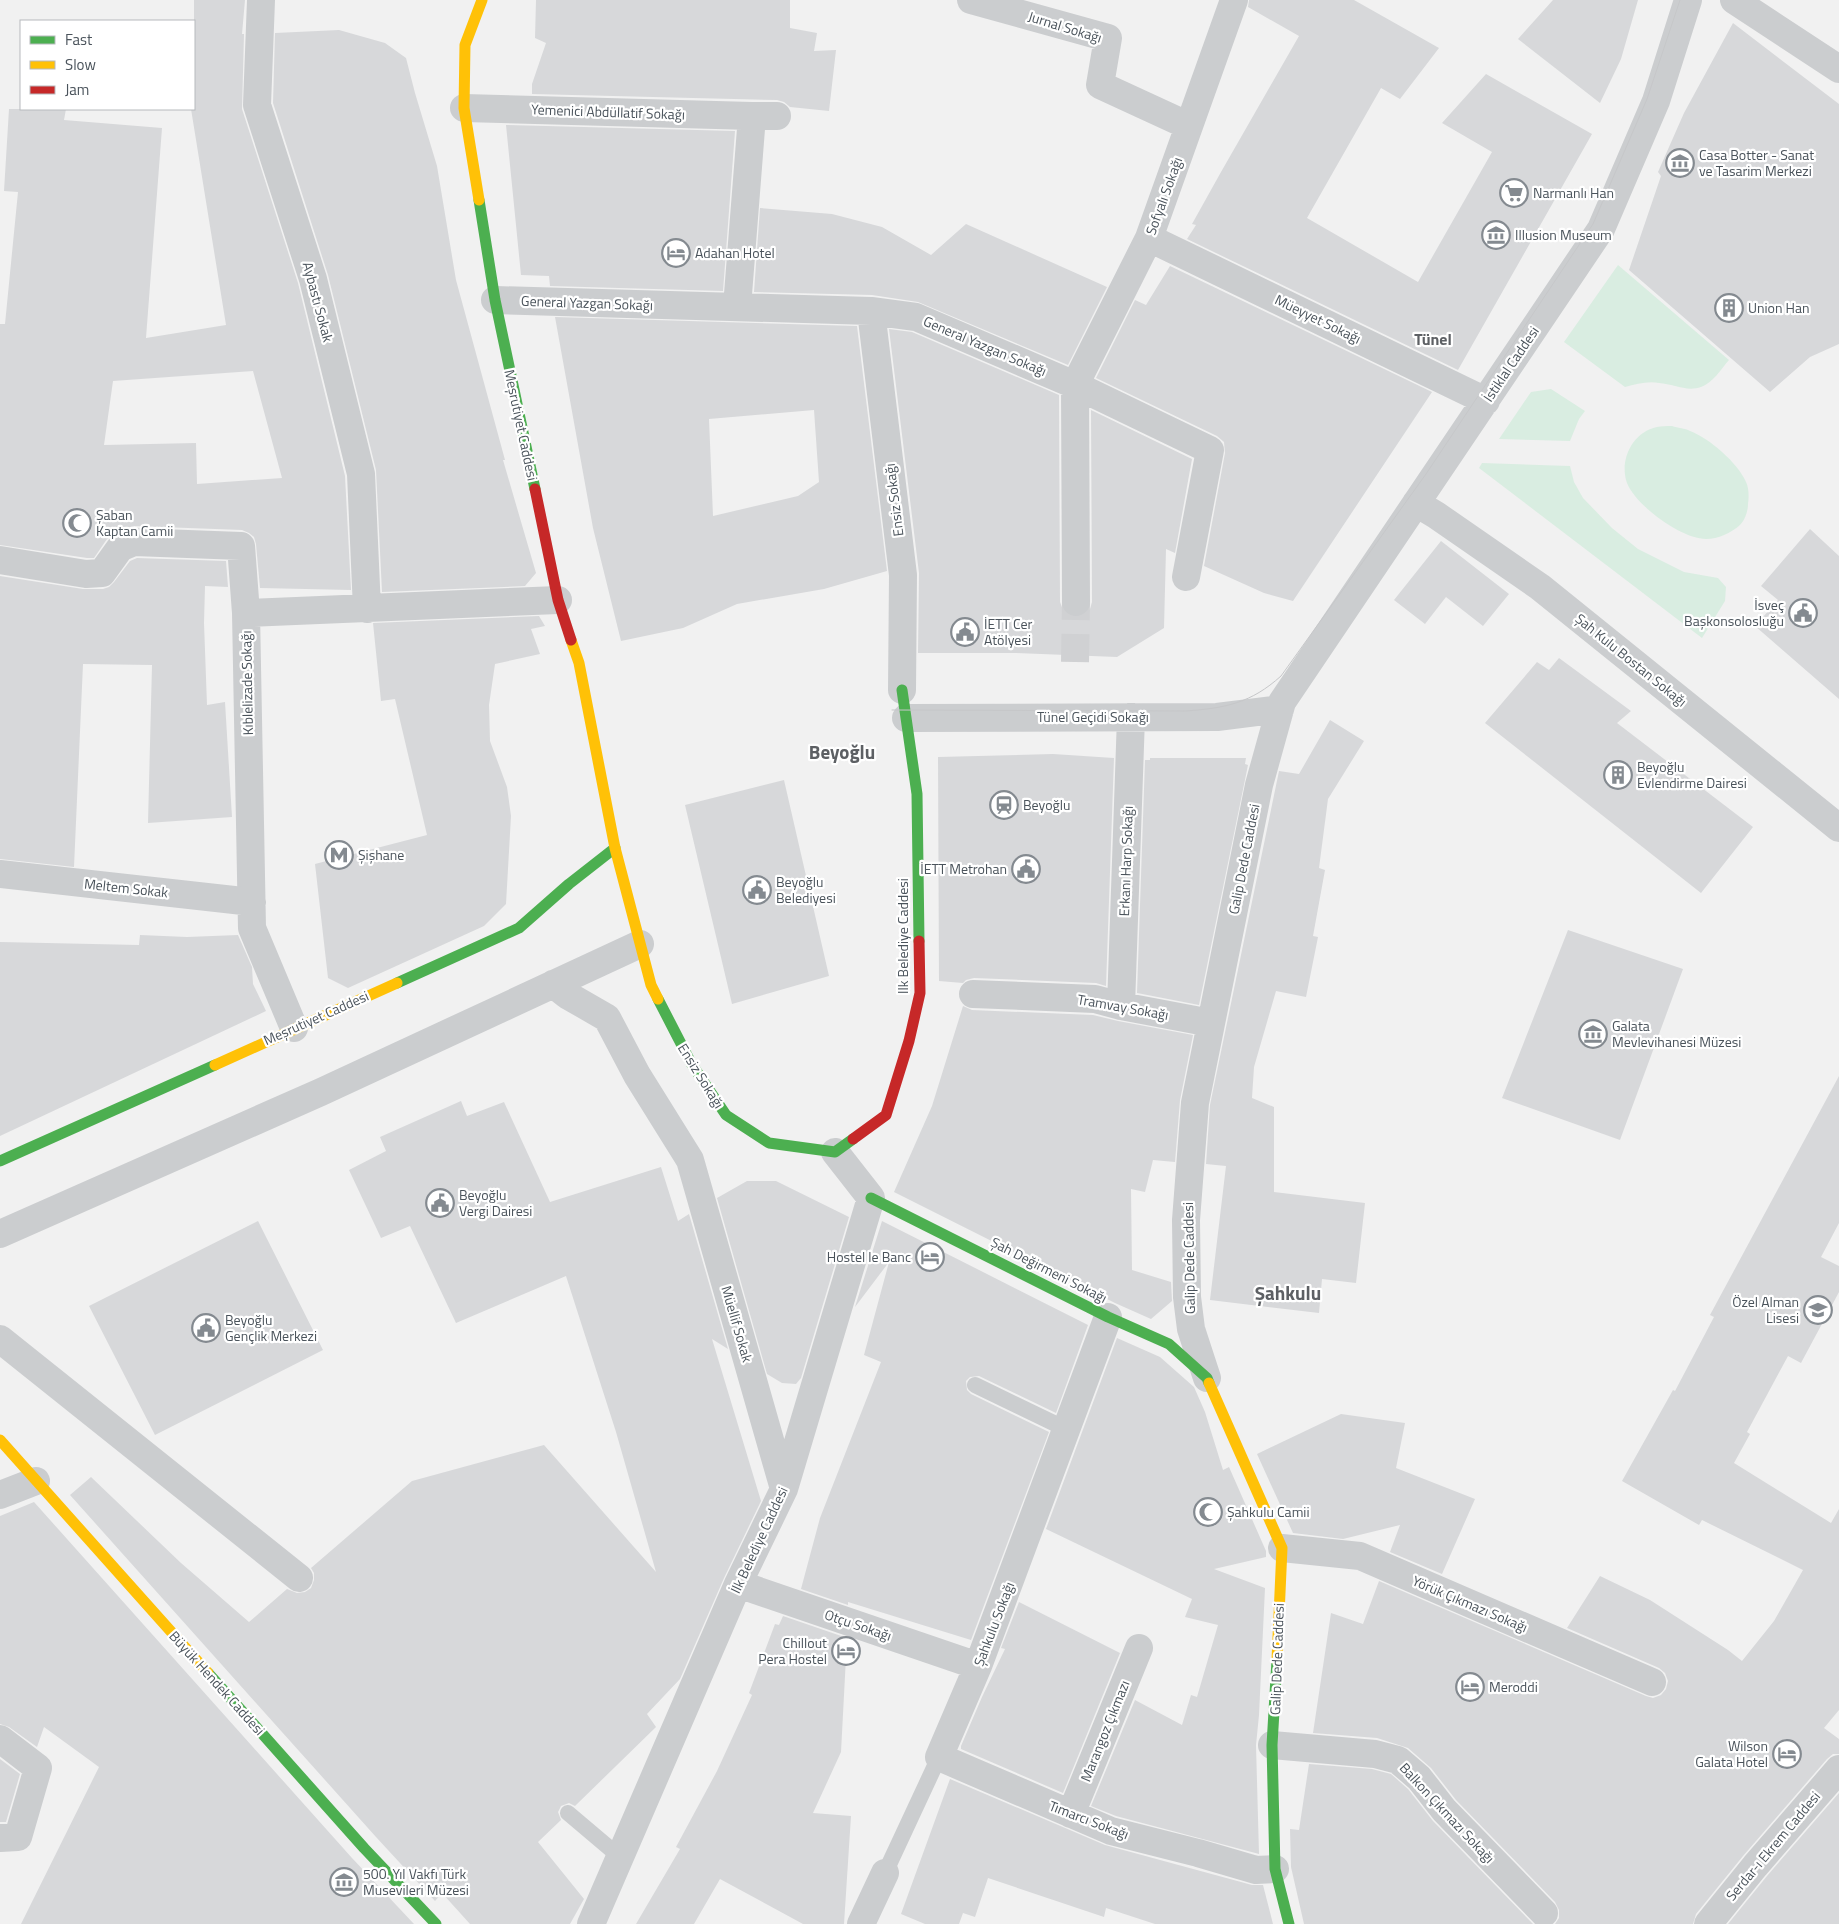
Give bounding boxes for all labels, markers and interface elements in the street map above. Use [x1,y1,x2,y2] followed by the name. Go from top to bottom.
[1026,5,1105,48] street label: Jurnal Sokağı
[20,20,195,110] legend
[65,28,93,51] text: Fast
[65,53,96,76] text: Slow
[65,78,89,101] text: Jam
[531,98,685,125] street label: Yemenici Abdüllatif Sokağı
[1699,144,1814,181] place label: Casa Botter - Sanat ve Tasarim Merkezi
[1665,148,1695,178] museum icon: Casa Botter - Sanat ve Tasarim Merkezi
[1140,154,1187,238] street label: Sofyalı Sokağı
[1499,178,1529,208] supermarket icon: Narmanlı Han
[1533,182,1614,203] place label: Narmanlı Han
[1481,220,1511,250] museum icon: Illusion Museum
[1515,224,1612,245] place label: Illusion Museum
[661,238,691,268] hotel icon: Adahan Hotel
[695,242,775,263] place label: Adahan Hotel
[298,259,339,345] street label: Aybastı Sokak
[1272,289,1365,348] street label: Müeyyet Sokağı
[521,290,653,315] street label: General Yazgan Sokağı
[1714,293,1744,323] building icon: Union Han
[1748,297,1810,318] place label: Union Han
[920,310,1050,381] street label: General Yazgan Sokağı
[1477,322,1544,406] street label: İstiklal Caddesi
[1414,327,1452,351] district label: Tünel
[499,367,544,482] street label: Meşrutiyet Caddesi
[879,462,908,538] street label: Ensiz Sokağı
[96,504,173,541] place label: Şaban Kaptan Camii
[62,508,92,538] mosque icon: Şaban Kaptan Camii
[1684,594,1784,631] place label: İsveç Başkonsolosluğu
[1788,598,1818,628] public building icon: İsveç Başkonsolosluğu
[1571,608,1692,711] street label: Şah Kulu Bostan Sokağı
[984,613,1033,650] place label: İETT Cer Atölyesi
[950,617,980,647] public building icon: İETT Cer Atölyesi
[235,630,258,736] street label: Kıblelizade Sokağı
[1037,706,1149,727] street label: Tünel Geçidi Sokağı
[809,737,875,766] district label: Beyoğlu
[1637,756,1747,793] place label: Beyoğlu Evlendirme Dairesi
[1603,760,1633,790] building icon: Beyoğlu Evlendirme Dairesi
[989,790,1019,820] station icon: Beyoğlu
[1023,794,1070,815] place label: Beyoğlu
[1223,802,1265,916] street label: Galip Dede Caddesi
[1113,805,1138,917] street label: Erkanı Harp Sokağı
[324,840,354,870] metro station icon: Şişhane
[358,844,404,865] place label: Şişhane
[1011,854,1041,884] public building icon: İETT Metrohan
[920,858,1007,879] place label: İETT Metrohan
[776,871,836,908] place label: Beyoğlu Belediyesi
[83,873,169,902] street label: Meltem Sokak
[742,875,772,905] public building icon: Beyoğlu Belediyesi
[892,878,913,994] street label: Ilk Belediye Caddesi
[260,985,372,1050] street label: Meşrutiyet Caddesi
[1076,988,1170,1025] street label: Tramvay Sokağı
[1612,1015,1741,1052] place label: Galata Mevlevihanesi Müzesi
[1578,1019,1608,1049] museum icon: Galata Mevlevihanesi Müzesi
[673,1039,730,1112] street label: Ensiz Sokağı
[459,1184,532,1221] place label: Beyoğlu Vergi Dairesi
[425,1188,455,1218] public building icon: Beyoğlu Vergi Dairesi
[1177,1202,1200,1314] street label: Galip Dede Caddesi
[988,1231,1111,1308] street label: Şah Değirmeni Sokağı
[915,1242,945,1272] hotel icon: Hostel le Banc
[827,1246,911,1267] place label: Hostel le Banc
[1255,1278,1321,1307] district label: Şahkulu
[717,1283,759,1365] street label: Müellif Sokak
[1732,1291,1799,1328] place label: Özel Alman Lisesi
[1803,1295,1833,1325] school or university icon: Özel Alman Lisesi
[225,1309,317,1346] place label: Beyoğlu Gençlik Merkezi
[191,1313,221,1343] public building icon: Beyoğlu Gençlik Merkezi
[725,1483,793,1597] street label: İlk Belediye Caddesi
[1193,1497,1223,1527] mosque icon: Şahkulu Camii
[1227,1501,1309,1522] place label: Şahkulu Camii
[1409,1570,1531,1637] street label: Yörük Çıkmazı Sokağı
[968,1579,1019,1669] street label: Şahkulu Sokağı
[822,1603,895,1646] street label: Otçu Sokağı
[1264,1603,1289,1715] street label: Galip Dede Caddesi
[165,1626,270,1740] street label: Büyük Hendek Caddesi
[758,1632,827,1669] place label: Chillout Pera Hostel
[831,1636,861,1666] hotel icon: Chillout Pera Hostel
[1455,1672,1485,1702] hotel icon: Meroddi
[1489,1676,1538,1697] place label: Meroddi
[1075,1677,1134,1785] street label: Marangoz Çıkmazı
[1695,1735,1768,1772] place label: Wilson Galata Hotel
[1772,1739,1802,1769] hotel icon: Wilson Galata Hotel
[1395,1758,1500,1868] street label: Balkon Çıkmazı Sokağı
[1720,1786,1825,1905] street label: Serdar-ı Ekrem Caddesi
[1046,1795,1132,1844] street label: Tımarcı Sokağı
[363,1863,469,1900] place label: 500. Yıl Vakfı Türk Musevileri Müzesi
[329,1867,359,1897] museum icon: 500. Yıl Vakfı Türk Musevileri Müzesi

